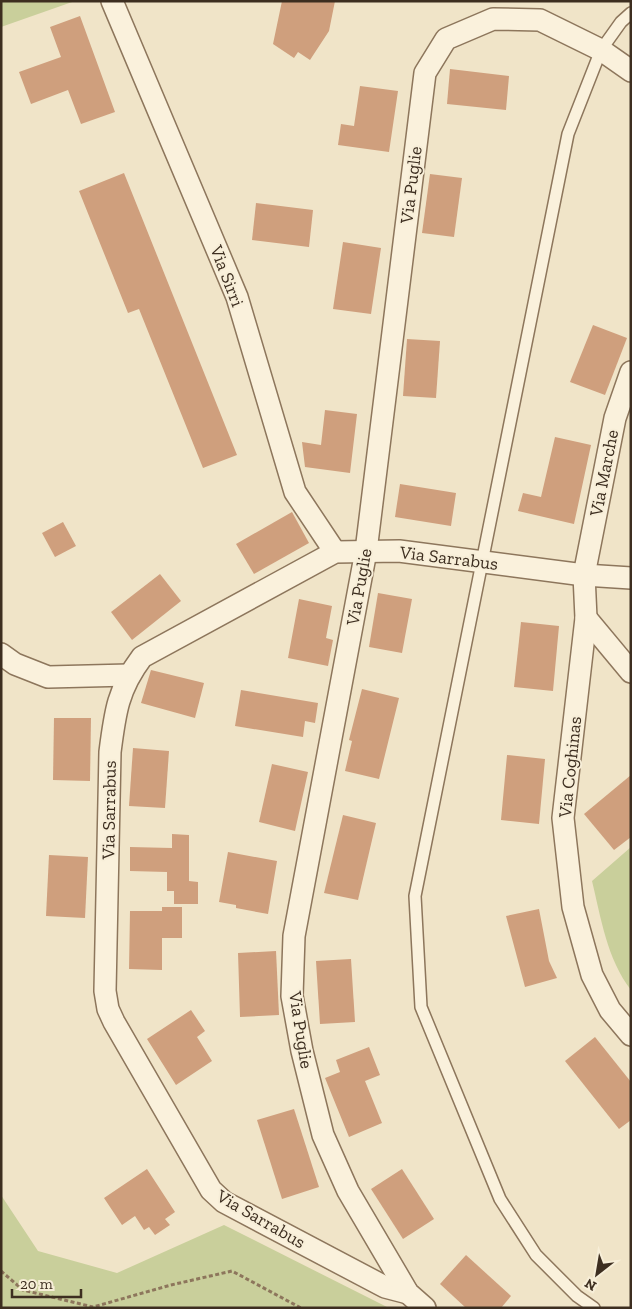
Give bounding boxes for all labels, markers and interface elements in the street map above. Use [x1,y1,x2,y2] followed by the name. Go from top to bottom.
[395,145,427,226] street label: Via Puglie
[205,241,249,310] street label: Via Sirri
[585,428,623,519] street label: Via Marche
[398,541,499,575] street label: Via Sarrabus
[341,547,377,628] street label: Via Puglie
[554,715,586,820] street label: Via Coghinas
[97,760,121,861] street label: Via Sarrabus
[284,989,318,1070] street label: Via Puglie
[212,1184,309,1253] street label: Via Sarrabus
[572,1249,622,1299] north arrow
[12,1266,81,1298] scale bar
[20,1275,53,1293] text: 20 m
[581,1275,600,1295] text: N

